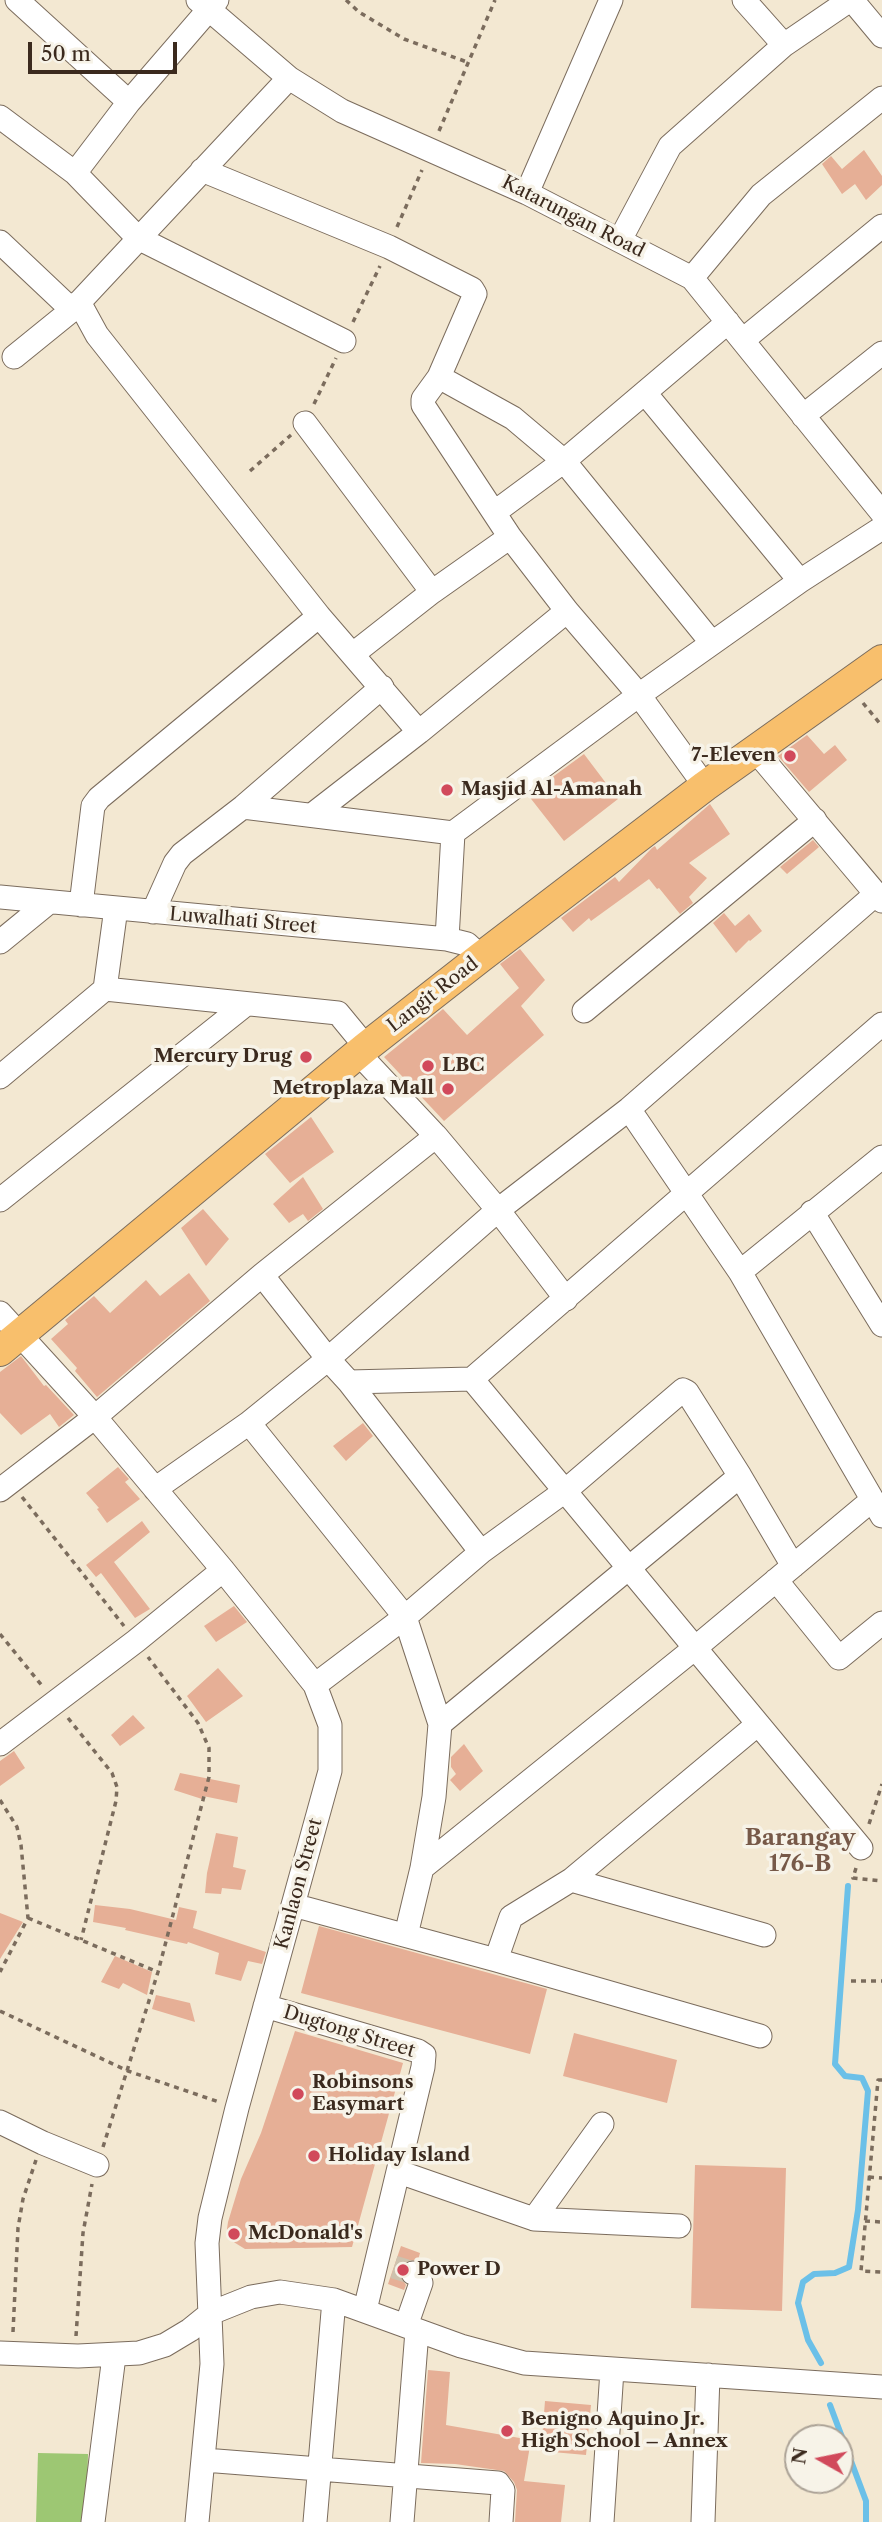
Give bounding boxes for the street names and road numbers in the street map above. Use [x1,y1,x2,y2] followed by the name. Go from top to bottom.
[498,171,648,263] street label: Katarungan Road
[168,903,318,939] street label: Luwalhati Street
[383,952,483,1038] street label: Langit Road
[271,1816,327,1952] street label: Kanlaon Street
[280,2001,418,2063] street label: Dugtong Street

